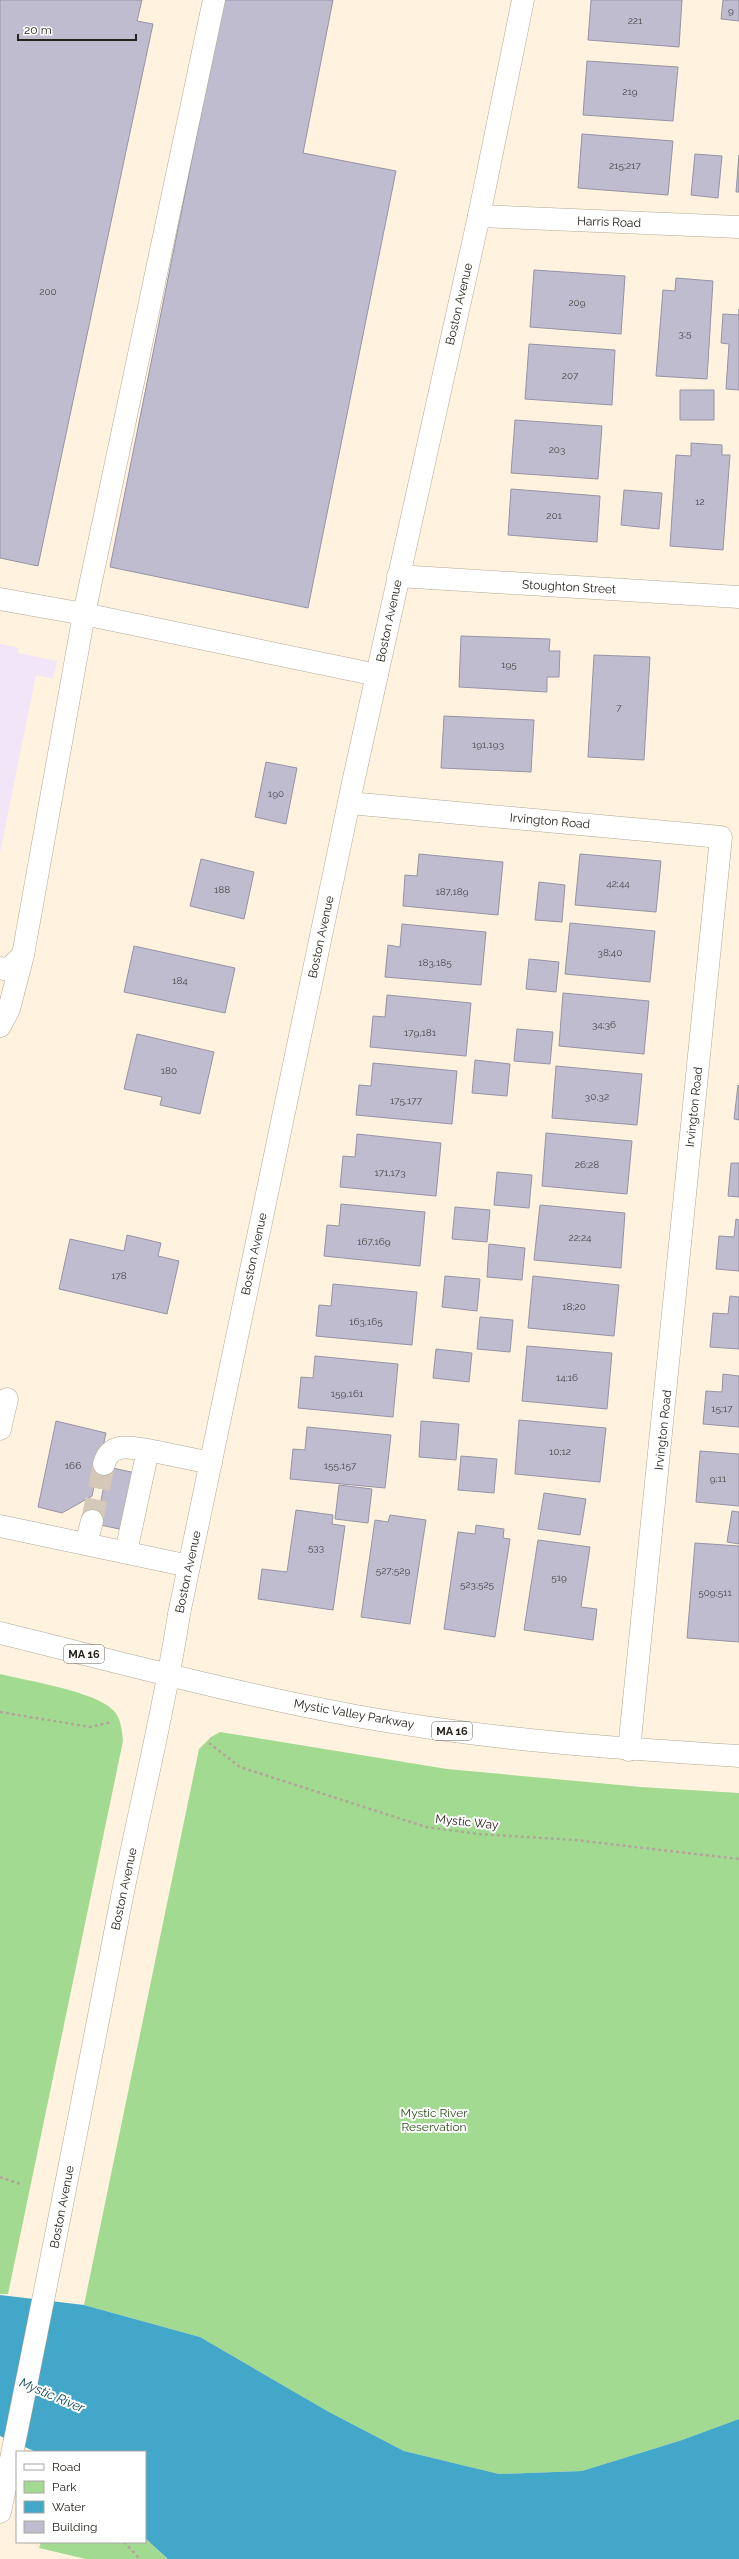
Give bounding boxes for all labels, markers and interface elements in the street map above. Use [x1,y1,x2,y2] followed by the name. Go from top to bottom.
[728,5,734,16] house number: 9
[628,15,643,26] house number: 221
[18,16,136,42] scale bar
[24,23,52,37] text: 20 m
[622,86,638,97] house number: 219
[609,160,642,171] house number: 215;217
[577,214,641,230] street label: Harris Road
[443,262,475,346] street label: Boston Avenue
[39,286,57,297] house number: 200
[568,297,586,308] house number: 209
[679,328,692,339] house number: 3;5
[562,370,579,381] house number: 207
[549,444,565,455] house number: 203
[695,496,705,507] house number: 12
[546,510,563,521] house number: 201
[522,578,616,596] street label: Stoughton Street
[373,579,405,663] street label: Boston Avenue
[501,659,517,670] house number: 195
[616,702,622,713] house number: 7
[472,739,504,750] house number: 191,193
[268,788,284,799] house number: 190
[509,811,591,831] street label: Irvington Road
[606,878,630,889] house number: 42;44
[214,884,230,895] house number: 188
[435,886,469,897] house number: 187,189
[305,895,337,979] street label: Boston Avenue
[598,947,622,958] house number: 38;40
[418,957,452,968] house number: 183,185
[172,975,188,986] house number: 184
[592,1019,616,1030] house number: 34;36
[404,1027,437,1038] house number: 179,181
[161,1065,177,1076] house number: 180
[683,1066,705,1148] street label: Irvington Road
[585,1091,609,1102] house number: 30,32
[390,1095,423,1106] house number: 175,177
[575,1159,599,1170] house number: 26;28
[374,1167,406,1178] house number: 171,173
[238,1212,270,1296] street label: Boston Avenue
[568,1232,592,1243] house number: 22;24
[357,1236,391,1247] house number: 167,169
[111,1270,127,1281] house number: 178
[562,1301,586,1312] house number: 18;20
[349,1316,383,1327] house number: 163,165
[556,1372,578,1383] house number: 14;16
[331,1388,364,1399] house number: 159,161
[652,1389,674,1471] street label: Irvington Road
[711,1403,733,1414] house number: 15;17
[549,1446,571,1457] house number: 10;12
[65,1460,81,1471] house number: 166
[324,1460,357,1471] house number: 155,157
[710,1473,727,1484] house number: 9;11
[172,1530,204,1614] street label: Boston Avenue
[308,1542,324,1553] house number: 533
[376,1565,410,1576] house number: 527;529
[551,1572,567,1583] house number: 519
[460,1579,495,1590] house number: 523;525
[698,1587,732,1598] house number: 509;511
[64,1645,104,1663] road number: MA 16
[293,1696,416,1732] street label: Mystic Valley Parkway
[432,1722,472,1740] road number: MA 16
[435,1812,500,1832] street label: Mystic Way
[108,1847,140,1931] street label: Boston Avenue
[401,2106,468,2134] park label: Mystic River Reservation
[47,2165,77,2249] street label: Boston Avenue
[17,2375,87,2416] water label: Mystic River
[16,2451,146,2543] legend
[52,2460,81,2474] text: Road
[52,2480,77,2494] text: Park
[52,2500,86,2514] text: Water
[52,2520,98,2534] text: Building

